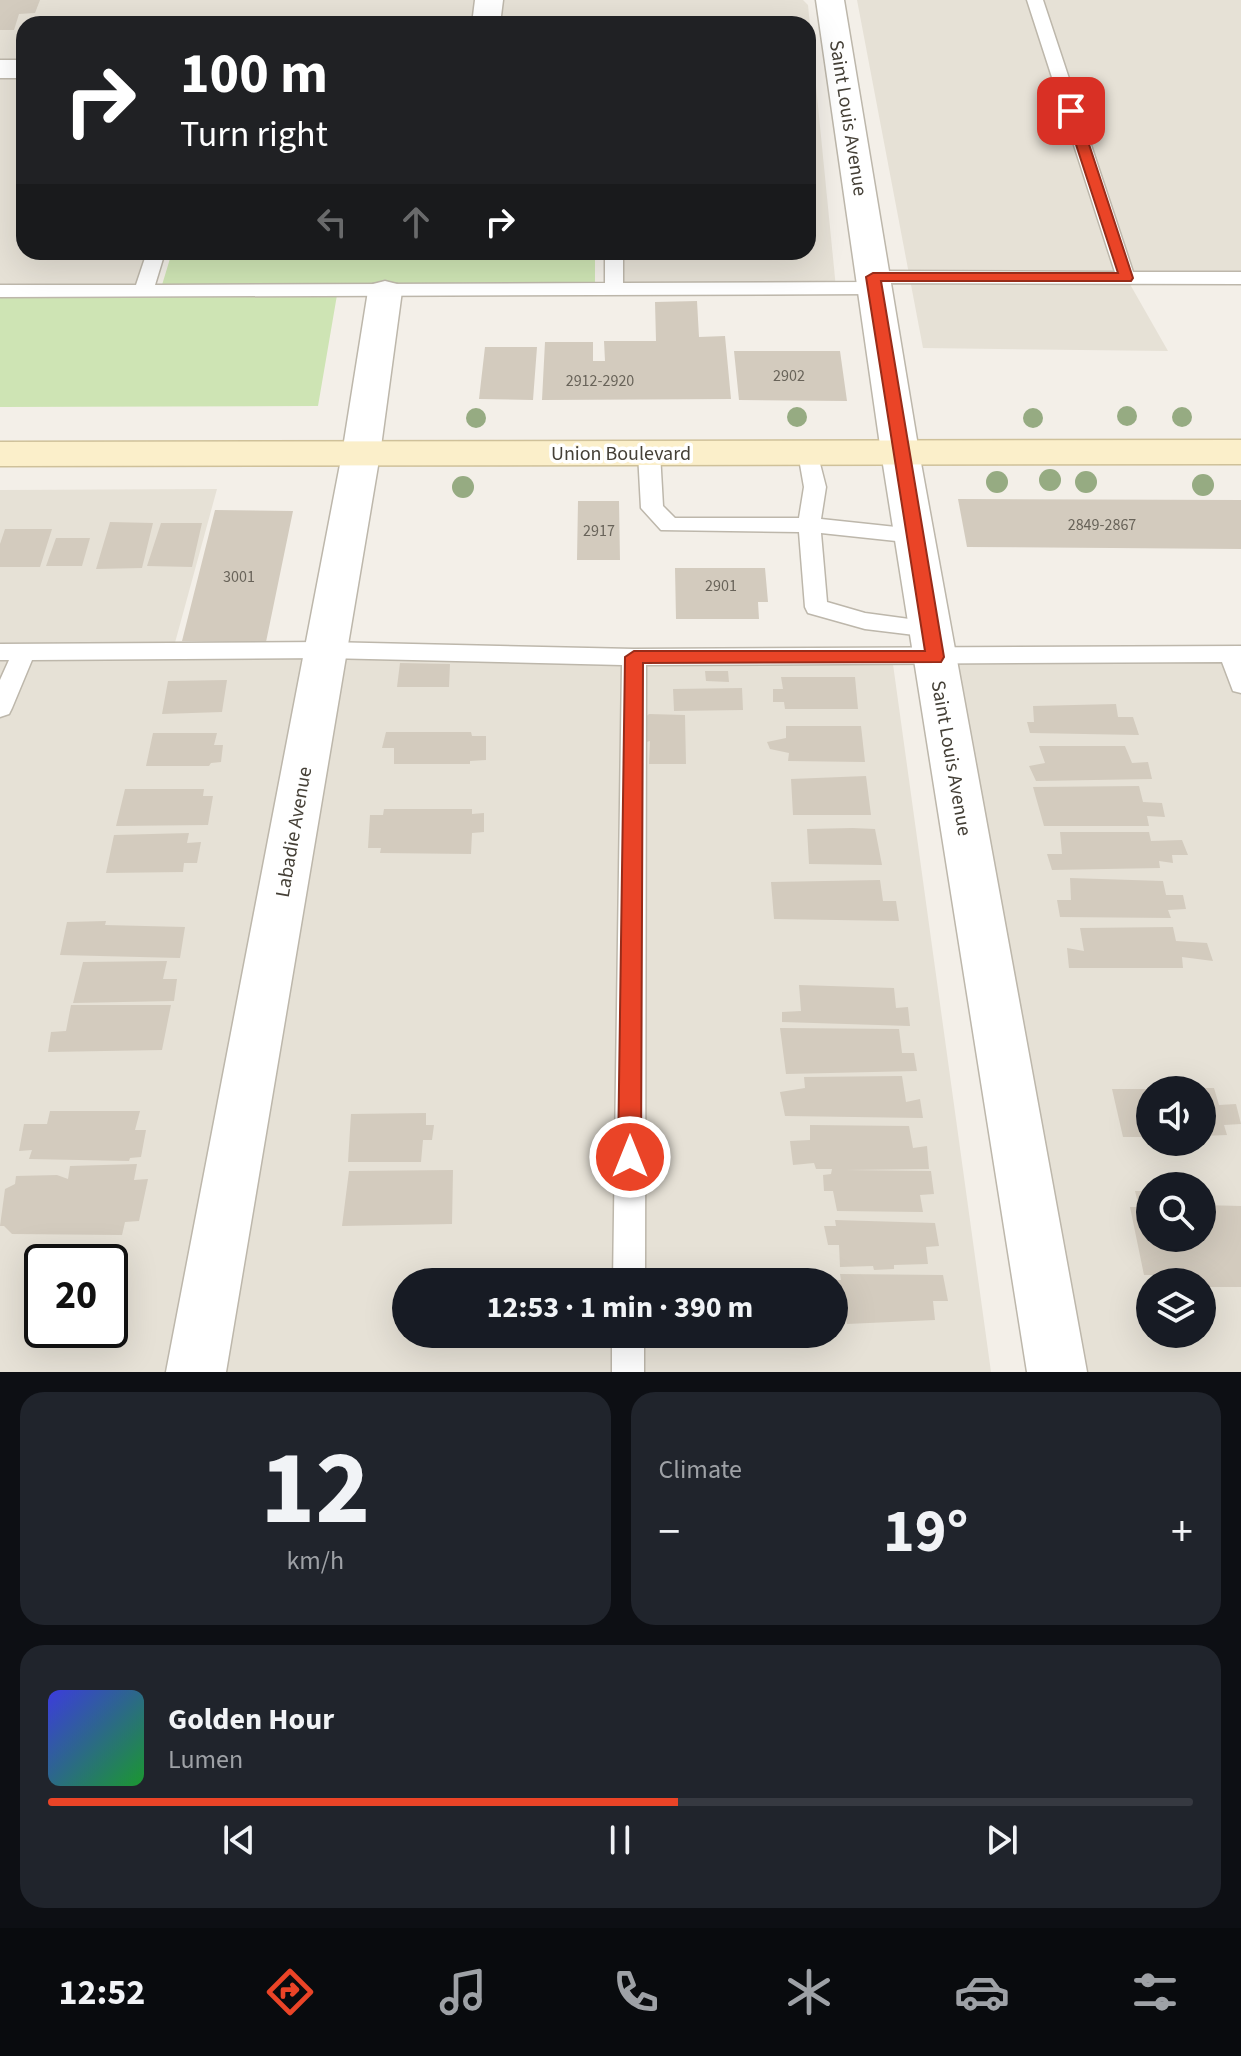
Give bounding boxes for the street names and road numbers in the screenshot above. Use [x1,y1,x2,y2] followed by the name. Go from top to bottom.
[822,38,874,198] street label: Saint Louis Avenue
[551,440,691,468] street label: Union Boulevard
[924,678,978,838] street label: Saint Louis Avenue
[269,765,319,900] street label: Labadie Avenue

